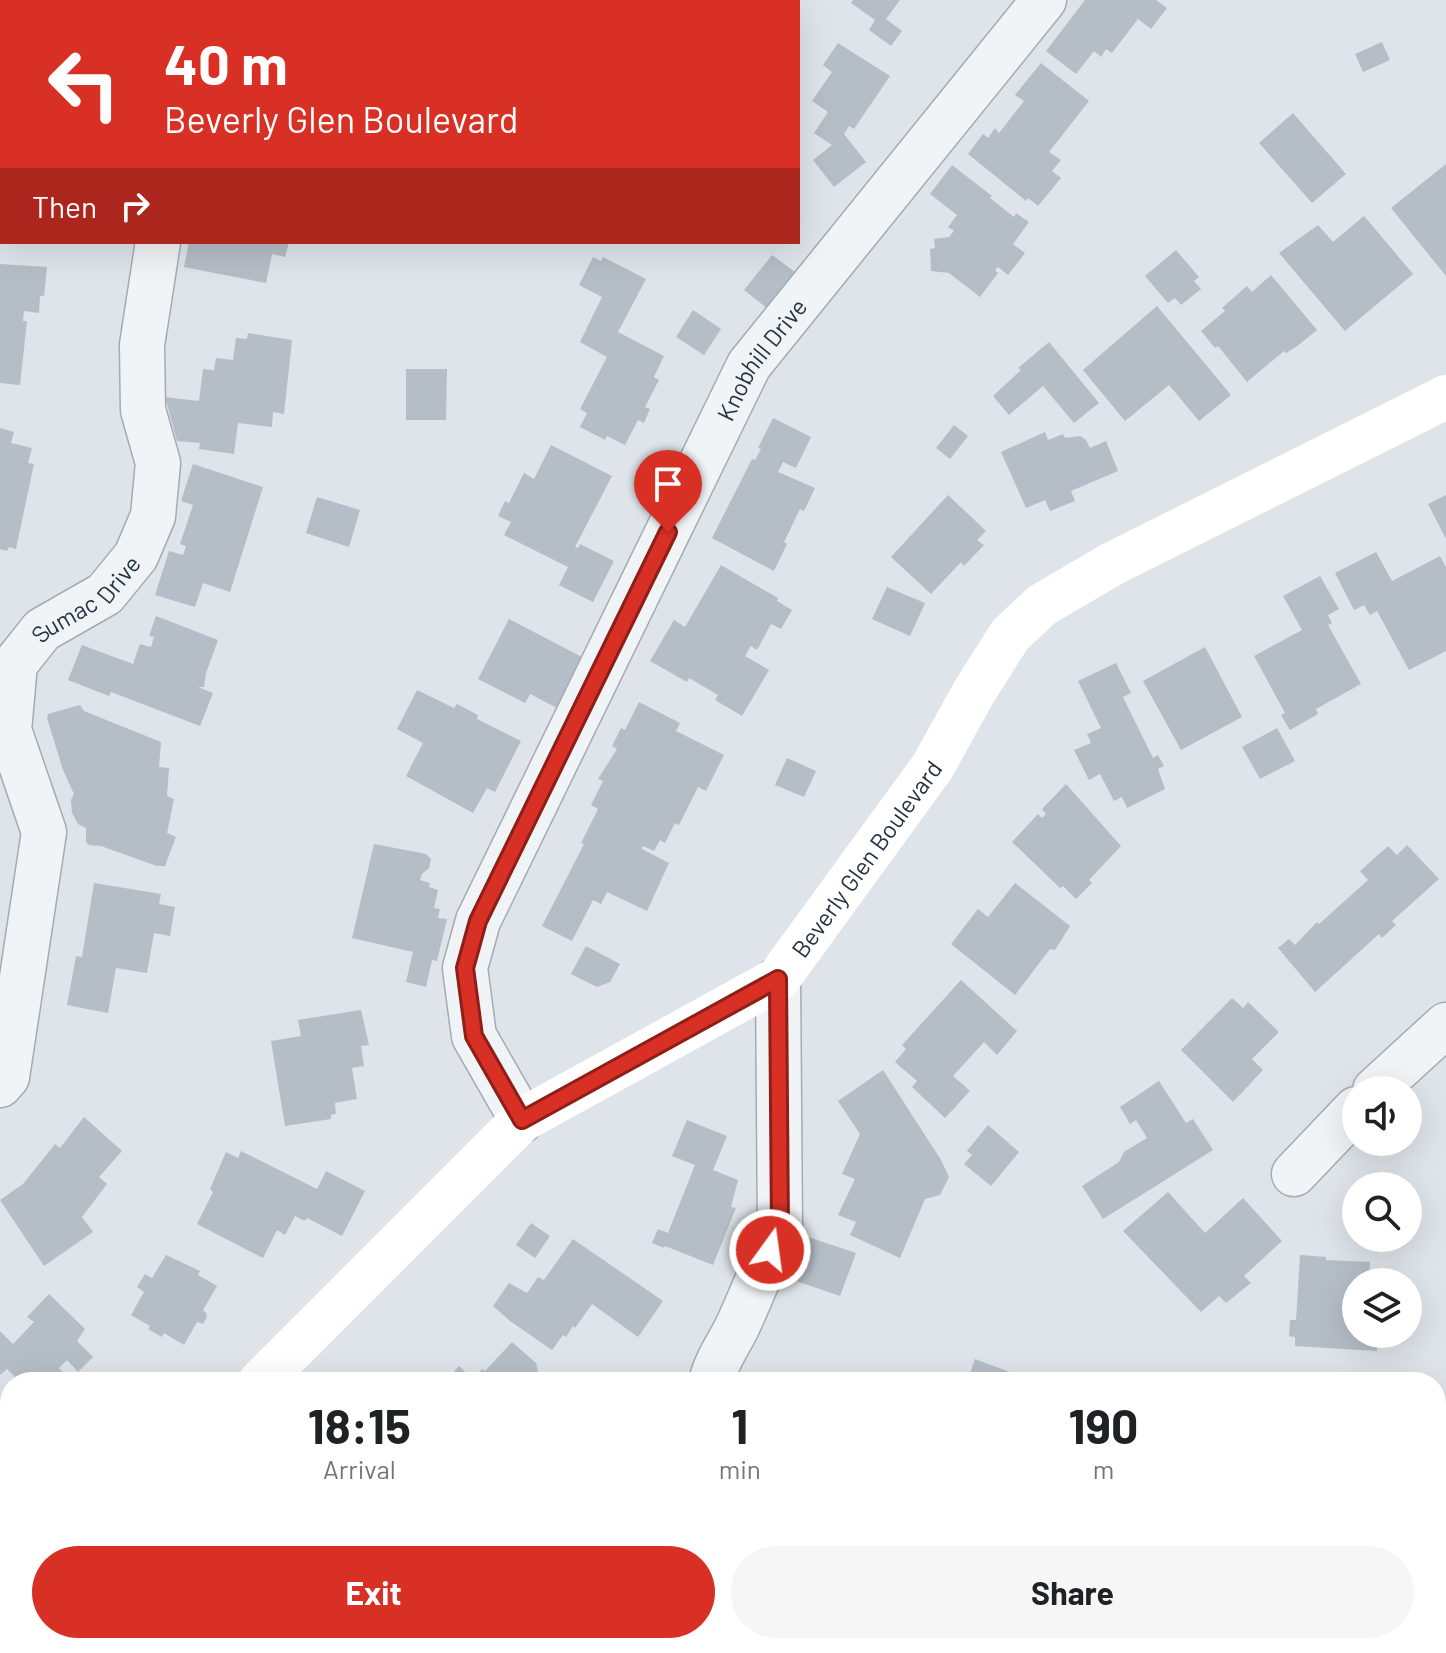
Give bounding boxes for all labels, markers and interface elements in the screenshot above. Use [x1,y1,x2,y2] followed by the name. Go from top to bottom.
[164,29,288,96] text: 40 m
[32,32,136,136] icon: left
[164,97,518,140] text: Beverly Glen Boulevard
[113,184,157,228] icon: right
[32,188,97,224] text: Then
[710,292,812,425] street label: Knobhill Drive
[634,450,702,532] pin
[646,462,690,506] icon: arrive
[24,549,146,648] street label: Sumac Drive
[784,754,947,962] street label: Beverly Glen Boulevard
[1342,1076,1422,1348] map controls
[1342,1076,1422,1156] button: sound
[1342,1172,1422,1252] button: search
[728,1208,812,1292] position arrow
[1342,1268,1422,1348] button: layers
[308,1396,411,1454] text: 18:15
[731,1396,748,1454] text: 1
[1068,1396,1138,1454] text: 190
[323,1453,396,1484] text: Arrival
[719,1453,761,1484] text: min
[1093,1453,1114,1484] text: m
[32,1546,715,1638] button: Exit
[731,1546,1414,1638] button: Share

